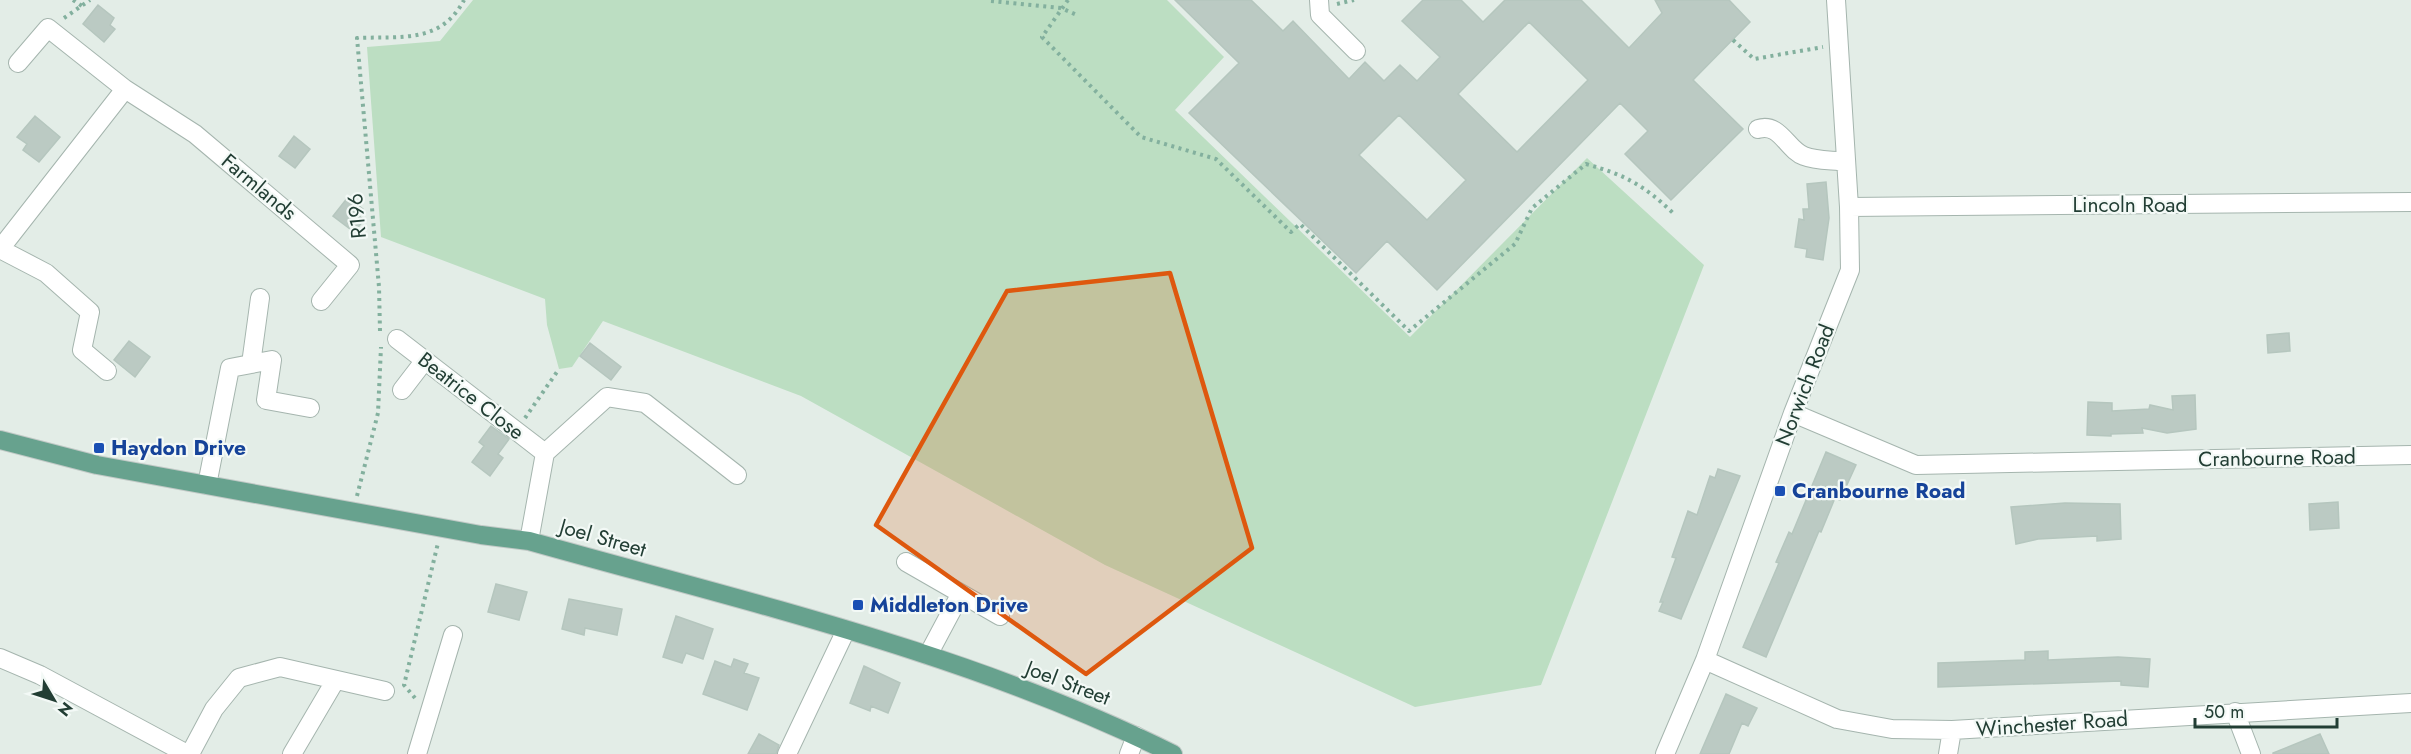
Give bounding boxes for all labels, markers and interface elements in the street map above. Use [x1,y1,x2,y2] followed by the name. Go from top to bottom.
[215,147,303,227] street label: Farmlands
[2073,190,2187,220] street label: Lincoln Road
[340,192,374,240] street label: R196
[1768,320,1842,450] street label: Norwich Road
[412,345,531,447] street label: Beatrice Close
[111,433,246,463] place label: Haydon Drive
[92,441,106,455] marker: Haydon Drive
[2198,442,2356,474] street label: Cranbourne Road
[1792,476,1965,506] place label: Cranbourne Road
[1773,484,1787,498] marker: Cranbourne Road
[553,511,650,565] street label: Joel Street
[870,590,1028,620] place label: Middleton Drive
[851,598,865,612] marker: Middleton Drive
[1018,652,1115,713] street label: Joel Street
[24,670,84,730] north arrow
[2195,691,2338,729] scale bar
[52,697,78,721] text: N
[2204,699,2244,725] text: 50 m
[1975,704,2129,744] street label: Winchester Road

